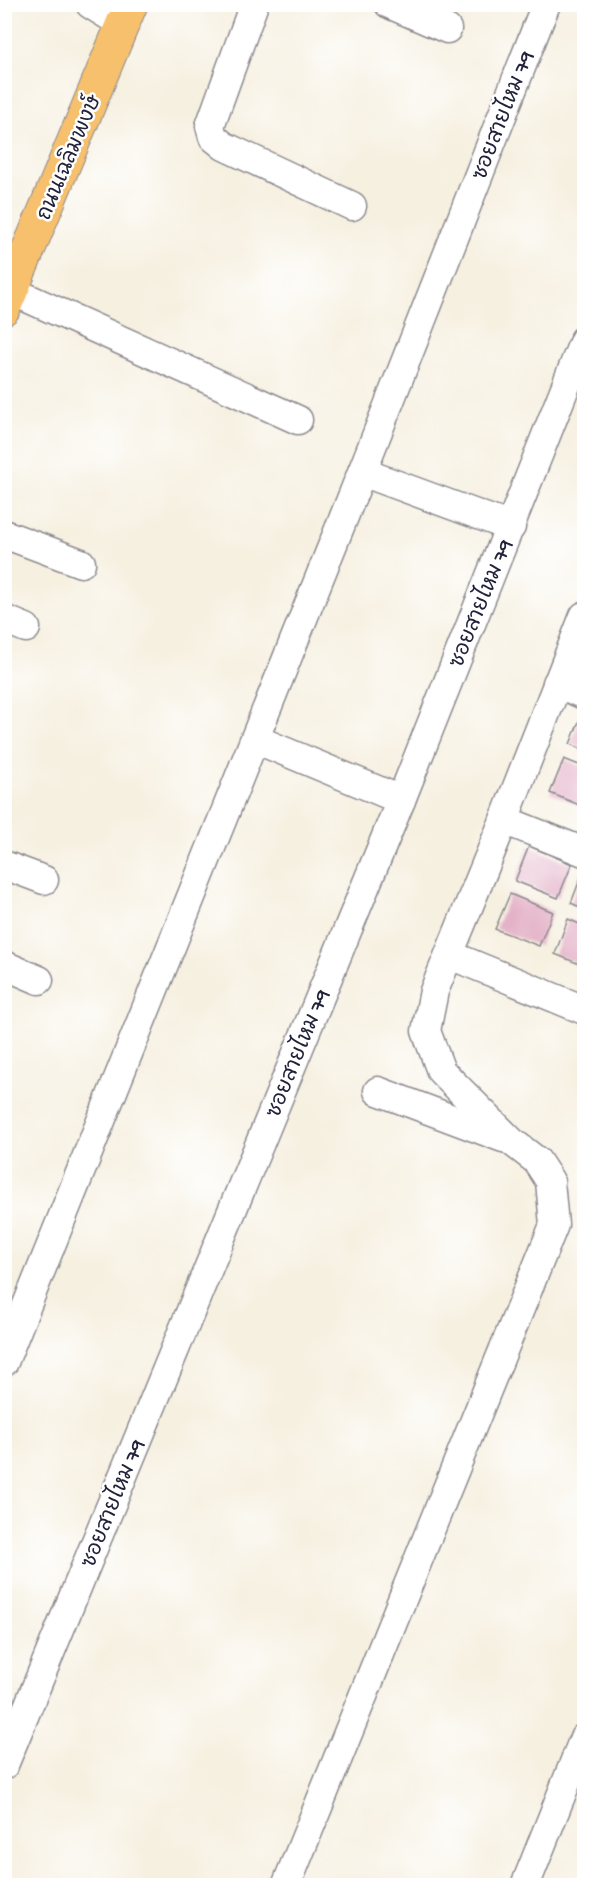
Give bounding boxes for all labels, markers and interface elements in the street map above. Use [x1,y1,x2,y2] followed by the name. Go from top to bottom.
[465,46,541,184] street label: ซอยสายไหม 79
[30,90,109,225] street label: ถนนเฉลิมพงษ์
[442,535,521,672] street label: ซอยสายไหม 79
[259,985,338,1122] street label: ซอยสายไหม 79
[74,1435,153,1572] street label: ซอยสายไหม 79

